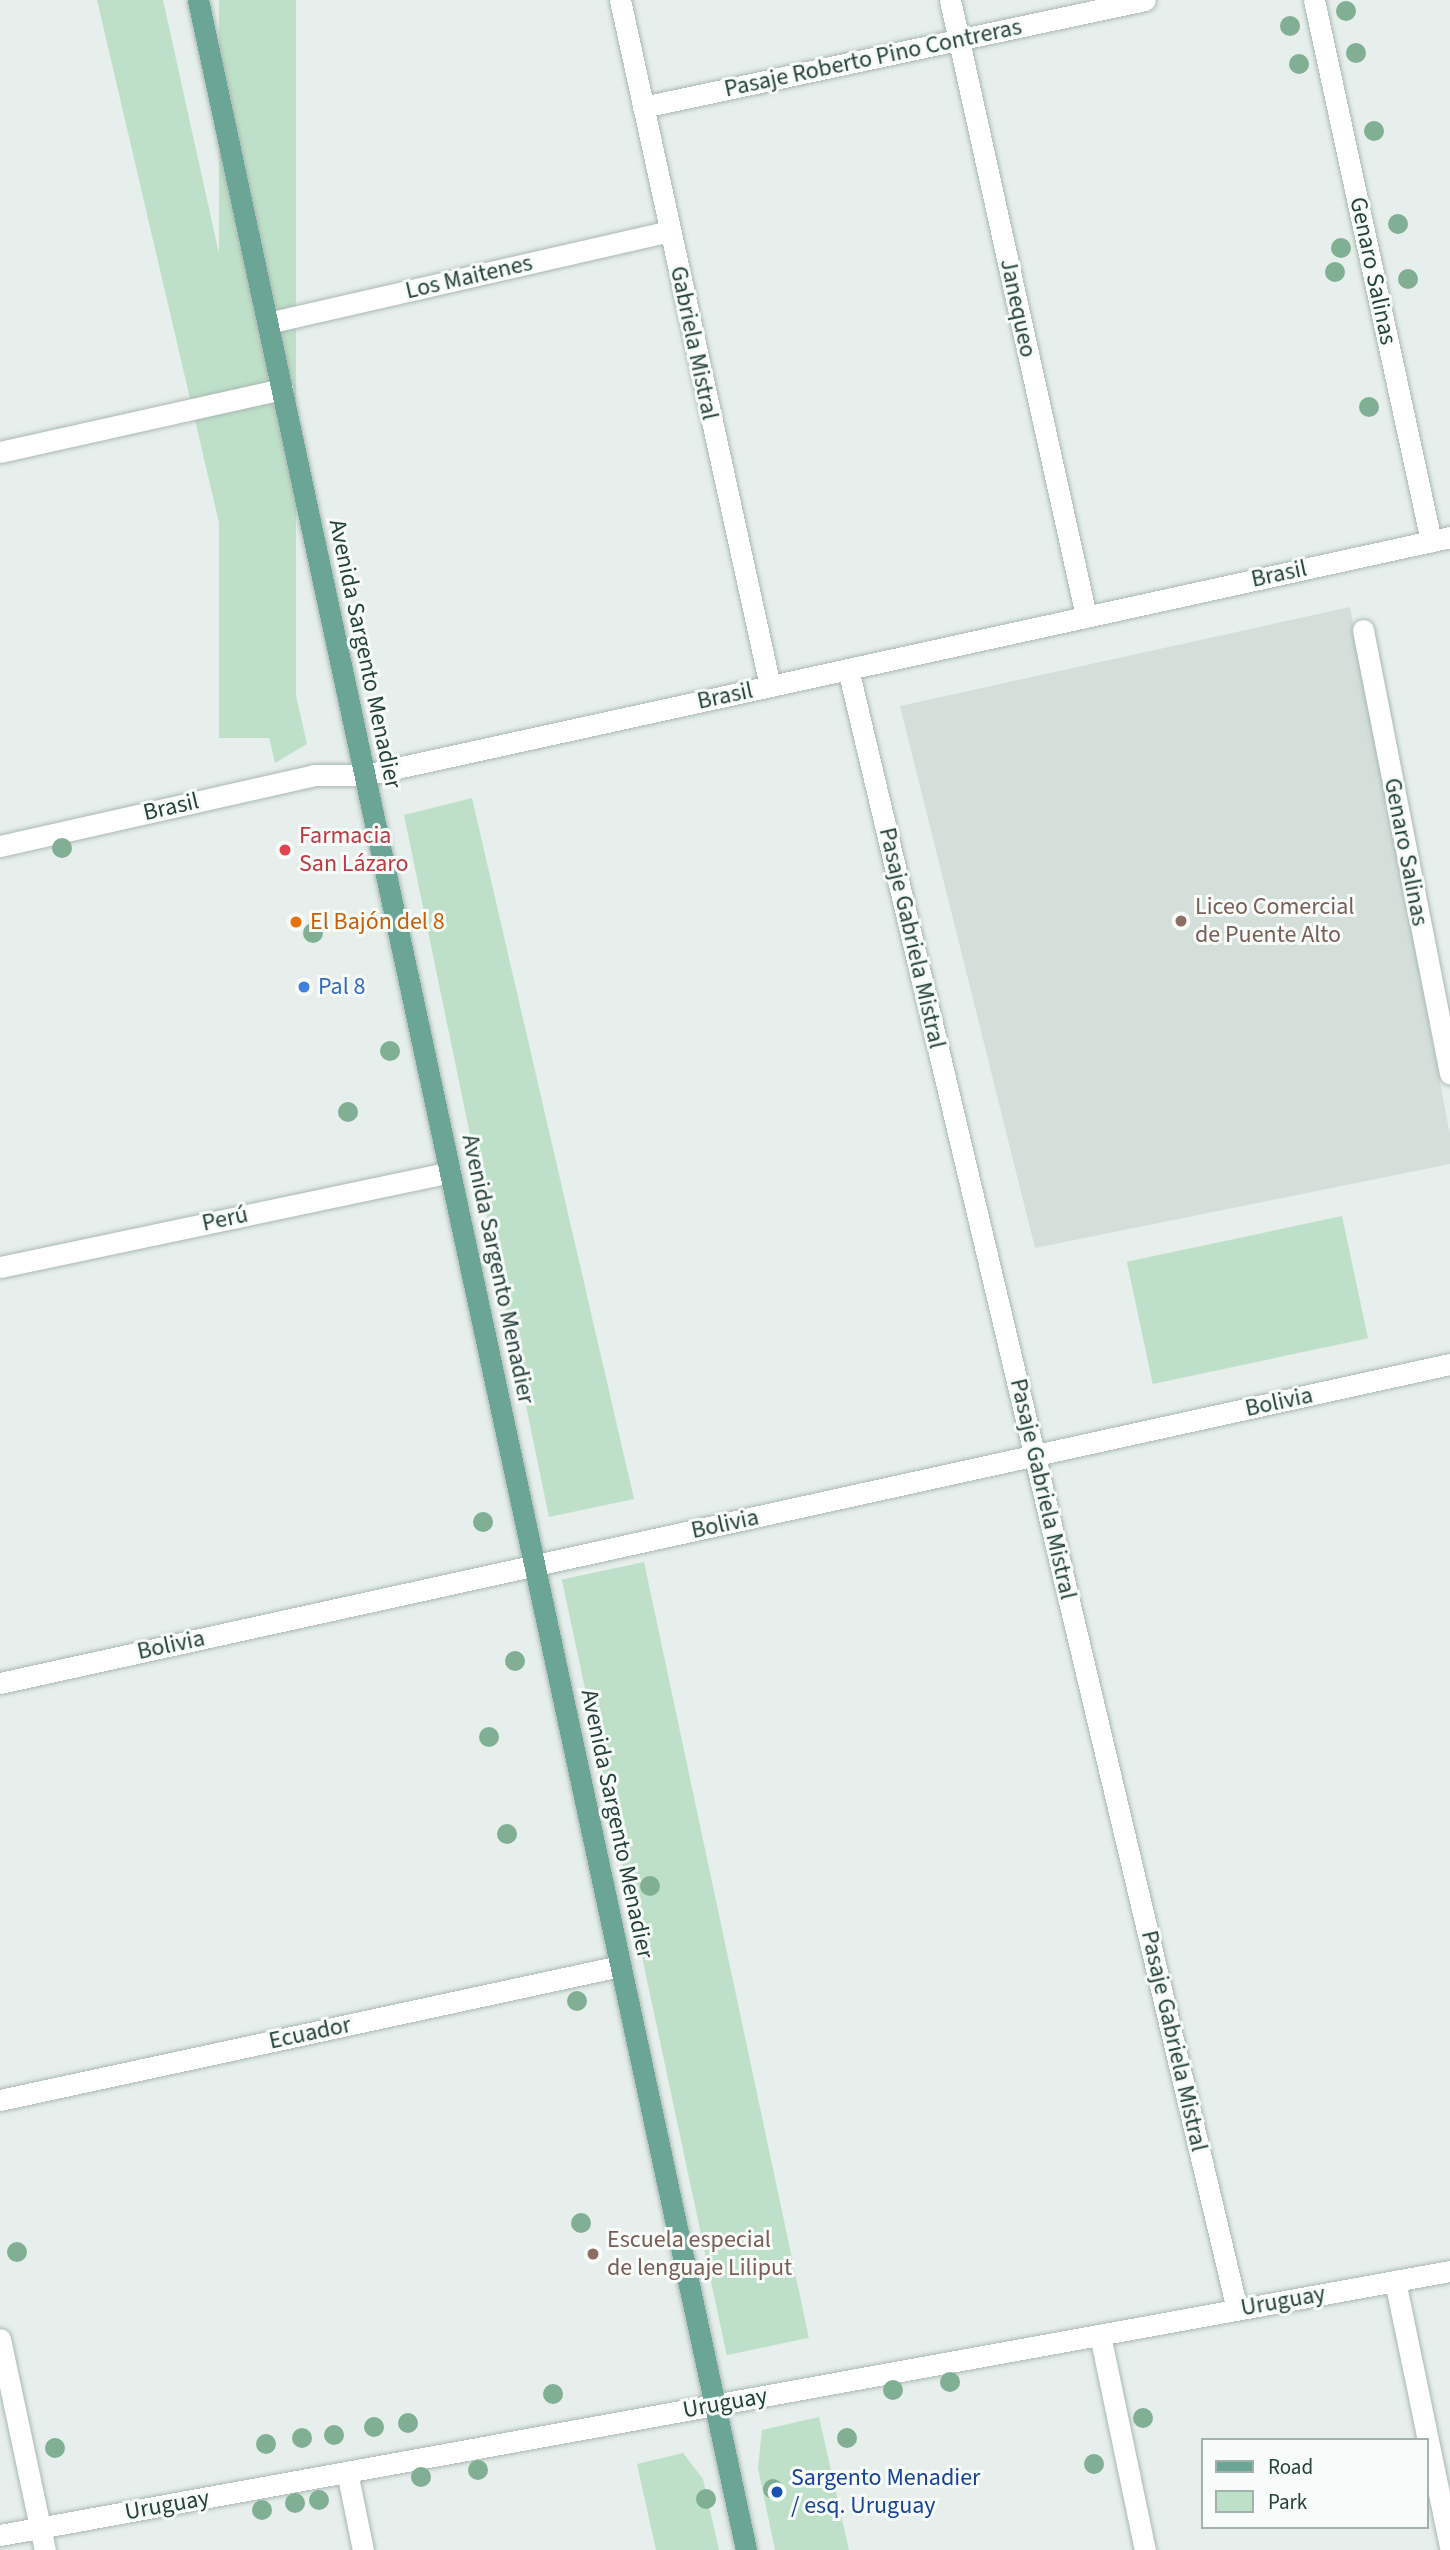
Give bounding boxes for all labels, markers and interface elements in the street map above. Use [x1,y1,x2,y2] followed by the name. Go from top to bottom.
[722,12,1024,104] street label: Pasaje Roberto Pino Contreras
[1343,195,1403,347] street label: Genaro Salinas
[403,248,535,306] street label: Los Maitenes
[994,256,1042,360] street label: Janequeo
[664,264,724,422] street label: Gabriela Mistral
[322,517,408,791] street label: Avenida Sargento Menadier
[1249,554,1309,594] street label: Brasil
[695,676,755,716] street label: Brasil
[1378,776,1434,928] street label: Genaro Salinas
[140,787,202,827] street label: Brasil
[299,822,408,878] place label: Farmacia San Lázaro
[873,825,951,1051] street label: Pasaje Gabriela Mistral
[277,842,293,858] marker: Farmacia San Lázaro
[1195,893,1354,949] place label: Liceo Comercial de Puente Alto
[310,908,445,936] place label: El Bajón del 8
[1173,913,1189,929] marker: Liceo Comercial de Puente Alto
[288,914,304,930] marker: El Bajón del 8
[318,973,366,1001] place label: Pal 8
[296,979,312,995] marker: Pal 8
[455,1132,541,1406] street label: Avenida Sargento Menadier
[199,1200,251,1238] street label: Perú
[1004,1376,1082,1602] street label: Pasaje Gabriela Mistral
[1243,1381,1315,1423] street label: Bolivia
[689,1503,761,1545] street label: Bolivia
[135,1624,207,1666] street label: Bolivia
[574,1687,660,1961] street label: Avenida Sargento Menadier
[1135,1928,1213,2154] street label: Pasaje Gabriela Mistral
[266,2010,354,2056] street label: Ecuador
[607,2226,792,2282] place label: Escuela especial de lenguaje Liliput
[585,2246,601,2262] marker: Escuela especial de lenguaje Liliput
[1238,2279,1328,2323] street label: Uruguay
[680,2381,770,2425] street label: Uruguay
[1202,2438,1429,2529] legend
[1268,2452,1313,2482] text: Road
[791,2464,980,2520] place label: Sargento Menadier / esq. Uruguay
[122,2483,212,2527] street label: Uruguay
[769,2484,785,2500] marker: Sargento Menadier / esq. Uruguay
[1268,2487,1307,2517] text: Park

